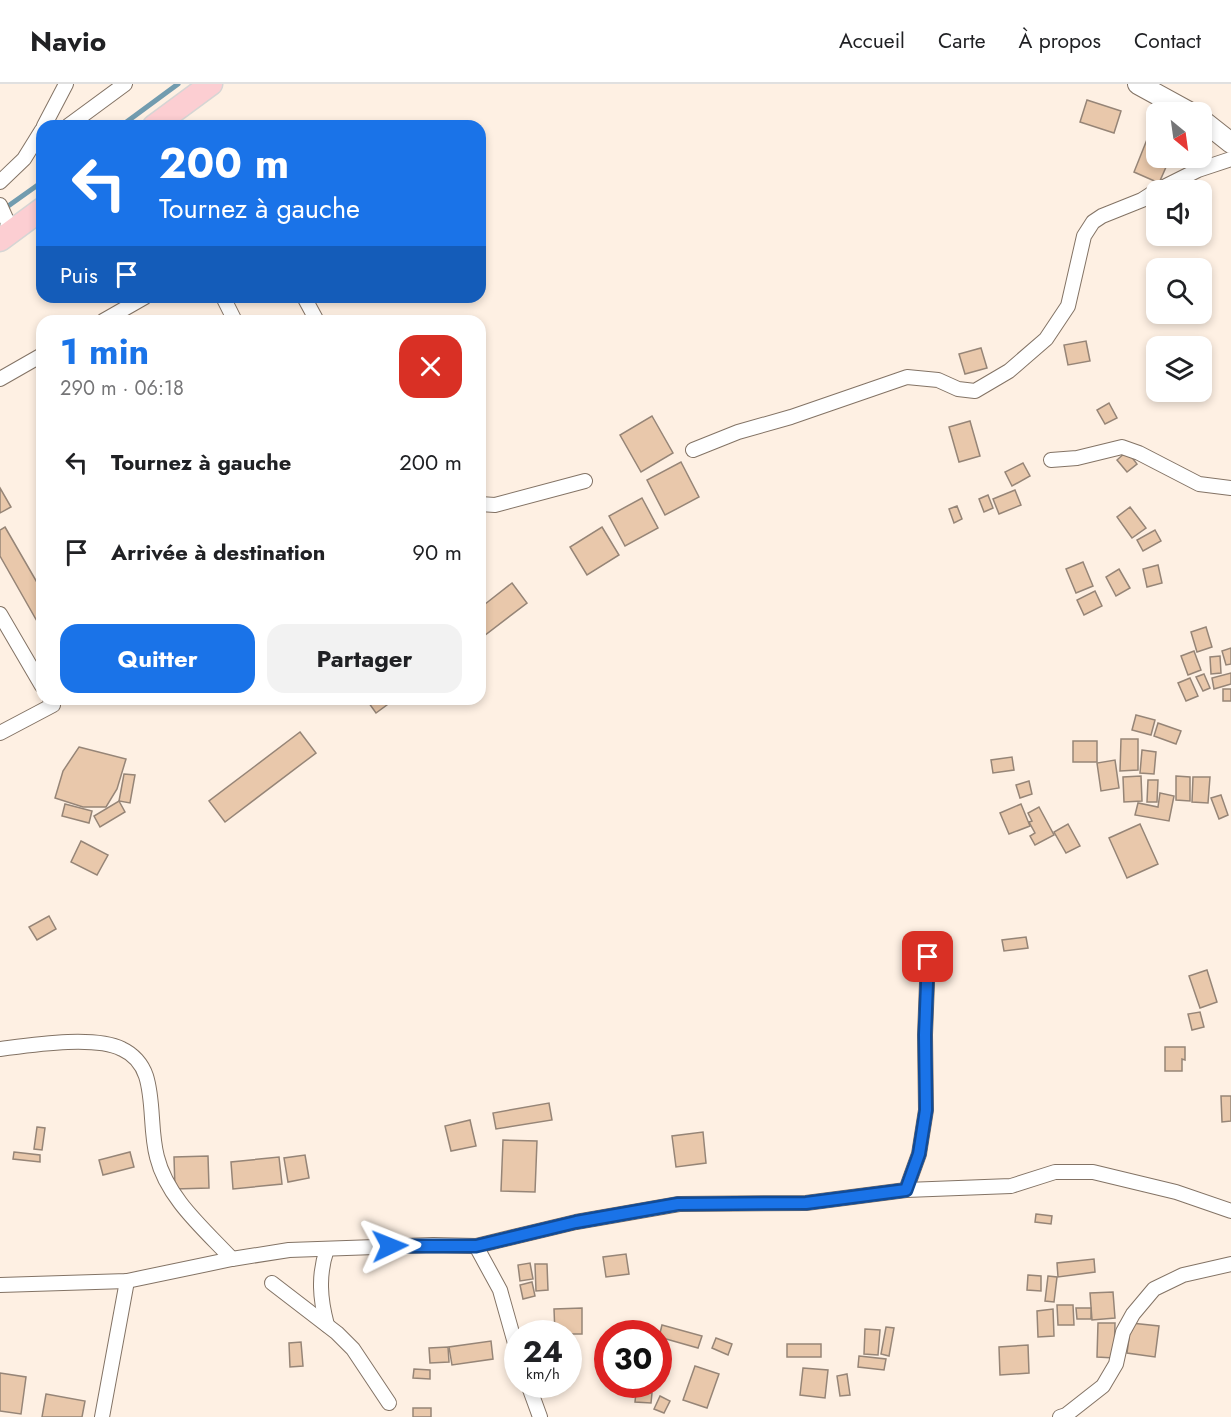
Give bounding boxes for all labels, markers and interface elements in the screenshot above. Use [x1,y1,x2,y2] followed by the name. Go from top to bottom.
[30,21,106,62] text: Navio
[839,26,905,56] text: Accueil
[938,26,986,56] text: Carte
[1019,26,1101,56] text: À propos
[1134,26,1201,56] text: Contact
[1146,102,1212,168] north arrow
[1146,102,1212,402] map controls
[159,133,289,194] text: 200 m
[60,144,138,222] icon: left
[1146,180,1212,246] button: sound
[159,189,360,228] text: Tournez à gauche
[110,258,143,291] icon: arrive
[1146,258,1212,324] button: search
[60,259,98,291] text: Puis
[60,325,149,377] text: 1 min
[399,335,462,398] button: close
[1146,336,1212,402] button: layers
[60,374,184,403] text: 290 m · 06:18
[60,446,93,479] icon: left
[111,446,291,478] text: Tournez à gauche
[399,446,462,478] text: 200 m
[60,536,93,569] icon: arrive
[111,536,325,568] text: Arrivée à destination
[412,536,462,568] text: 90 m
[60,624,255,693] button: Quitter
[267,624,462,693] button: Partager
[902,931,953,982] pin
[911,940,944,973] icon: arrive
[358,1214,422,1278] position arrow
[594,1320,672,1398] speed limit sign: 30
[523,1330,563,1373] text: 24
[526,1363,560,1385] text: km/h

